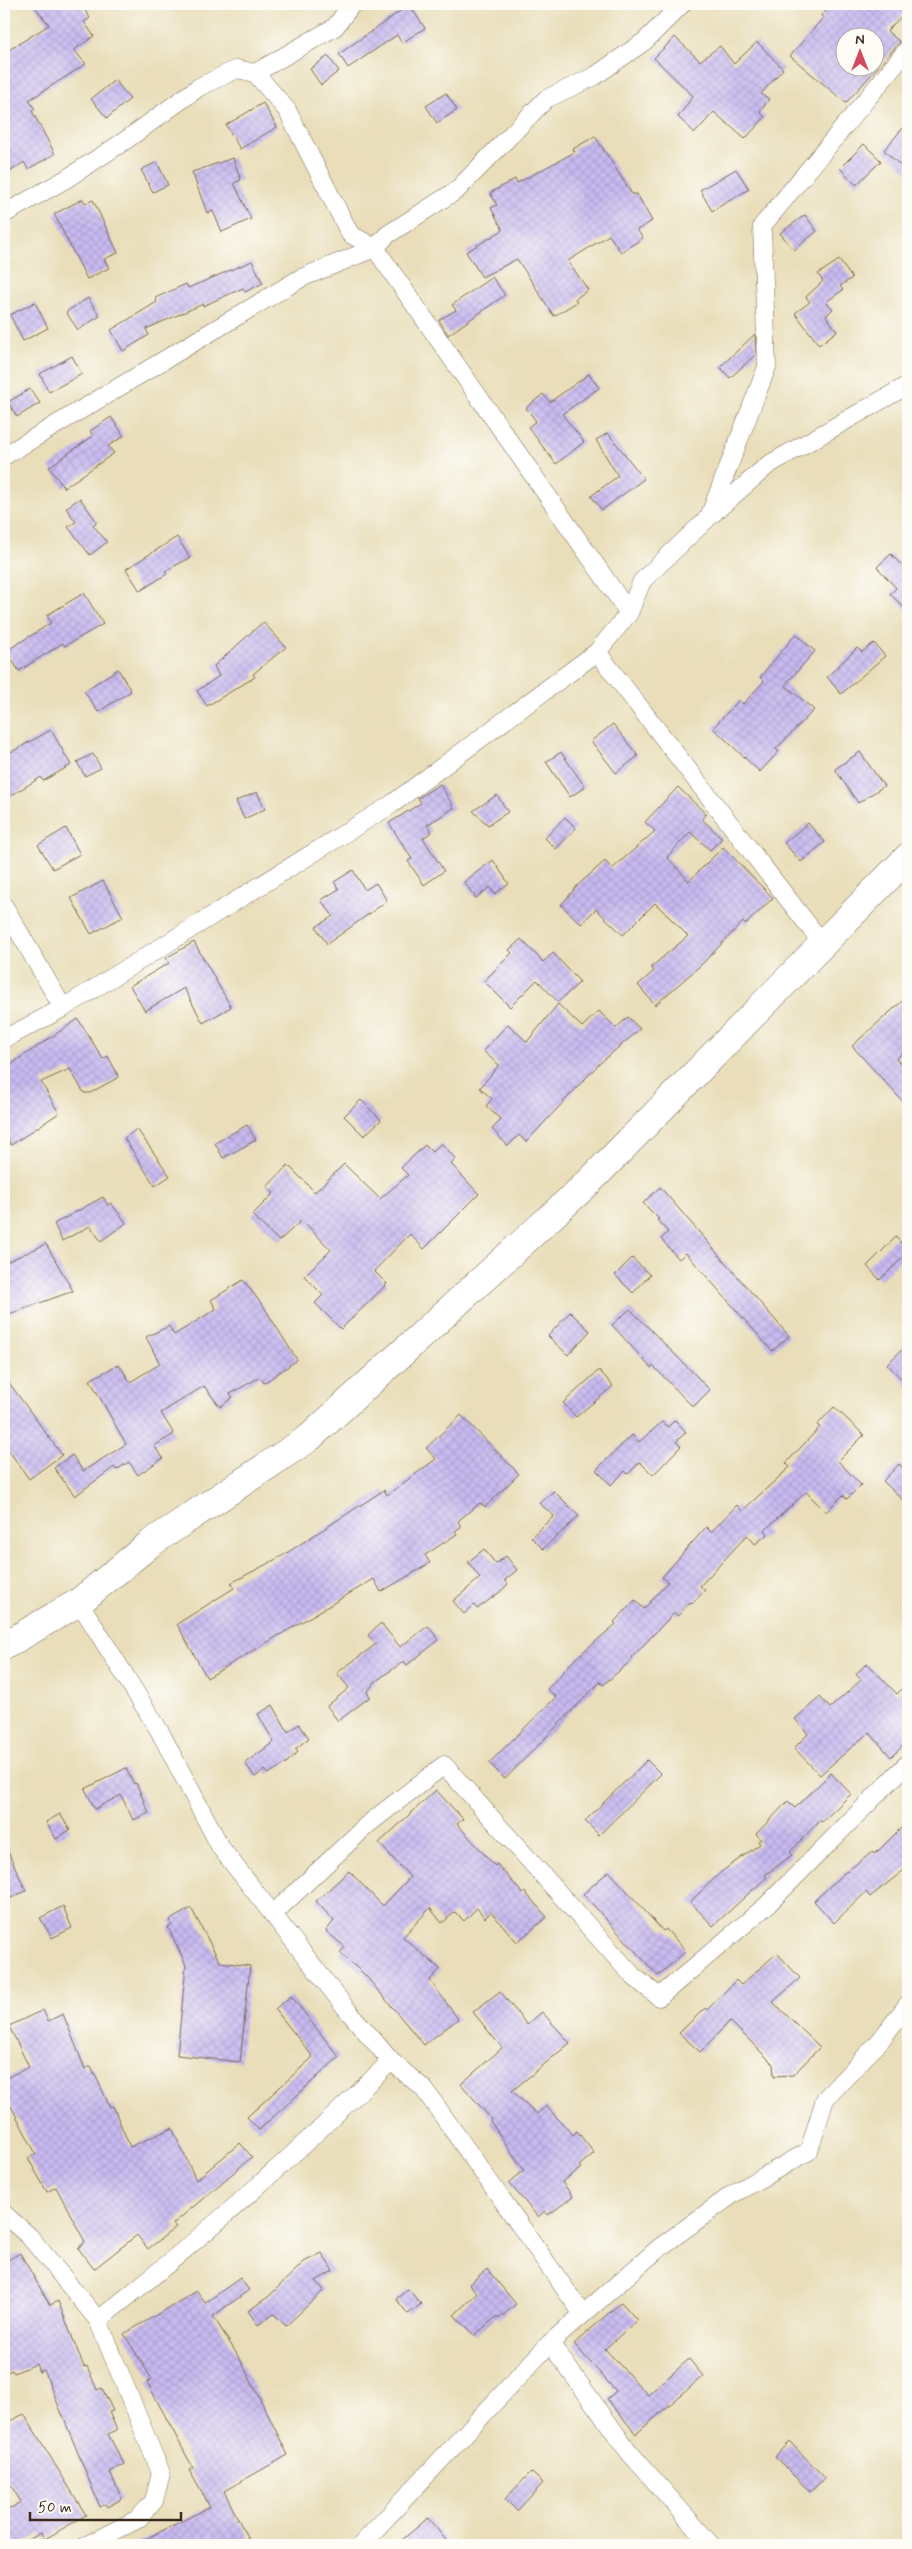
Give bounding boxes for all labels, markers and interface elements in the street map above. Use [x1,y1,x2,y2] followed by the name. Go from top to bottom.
[834,28,884,78] north arrow
[855,31,865,49] text: N
[30,2489,181,2521] scale bar
[38,2498,72,2518] text: 50 m

